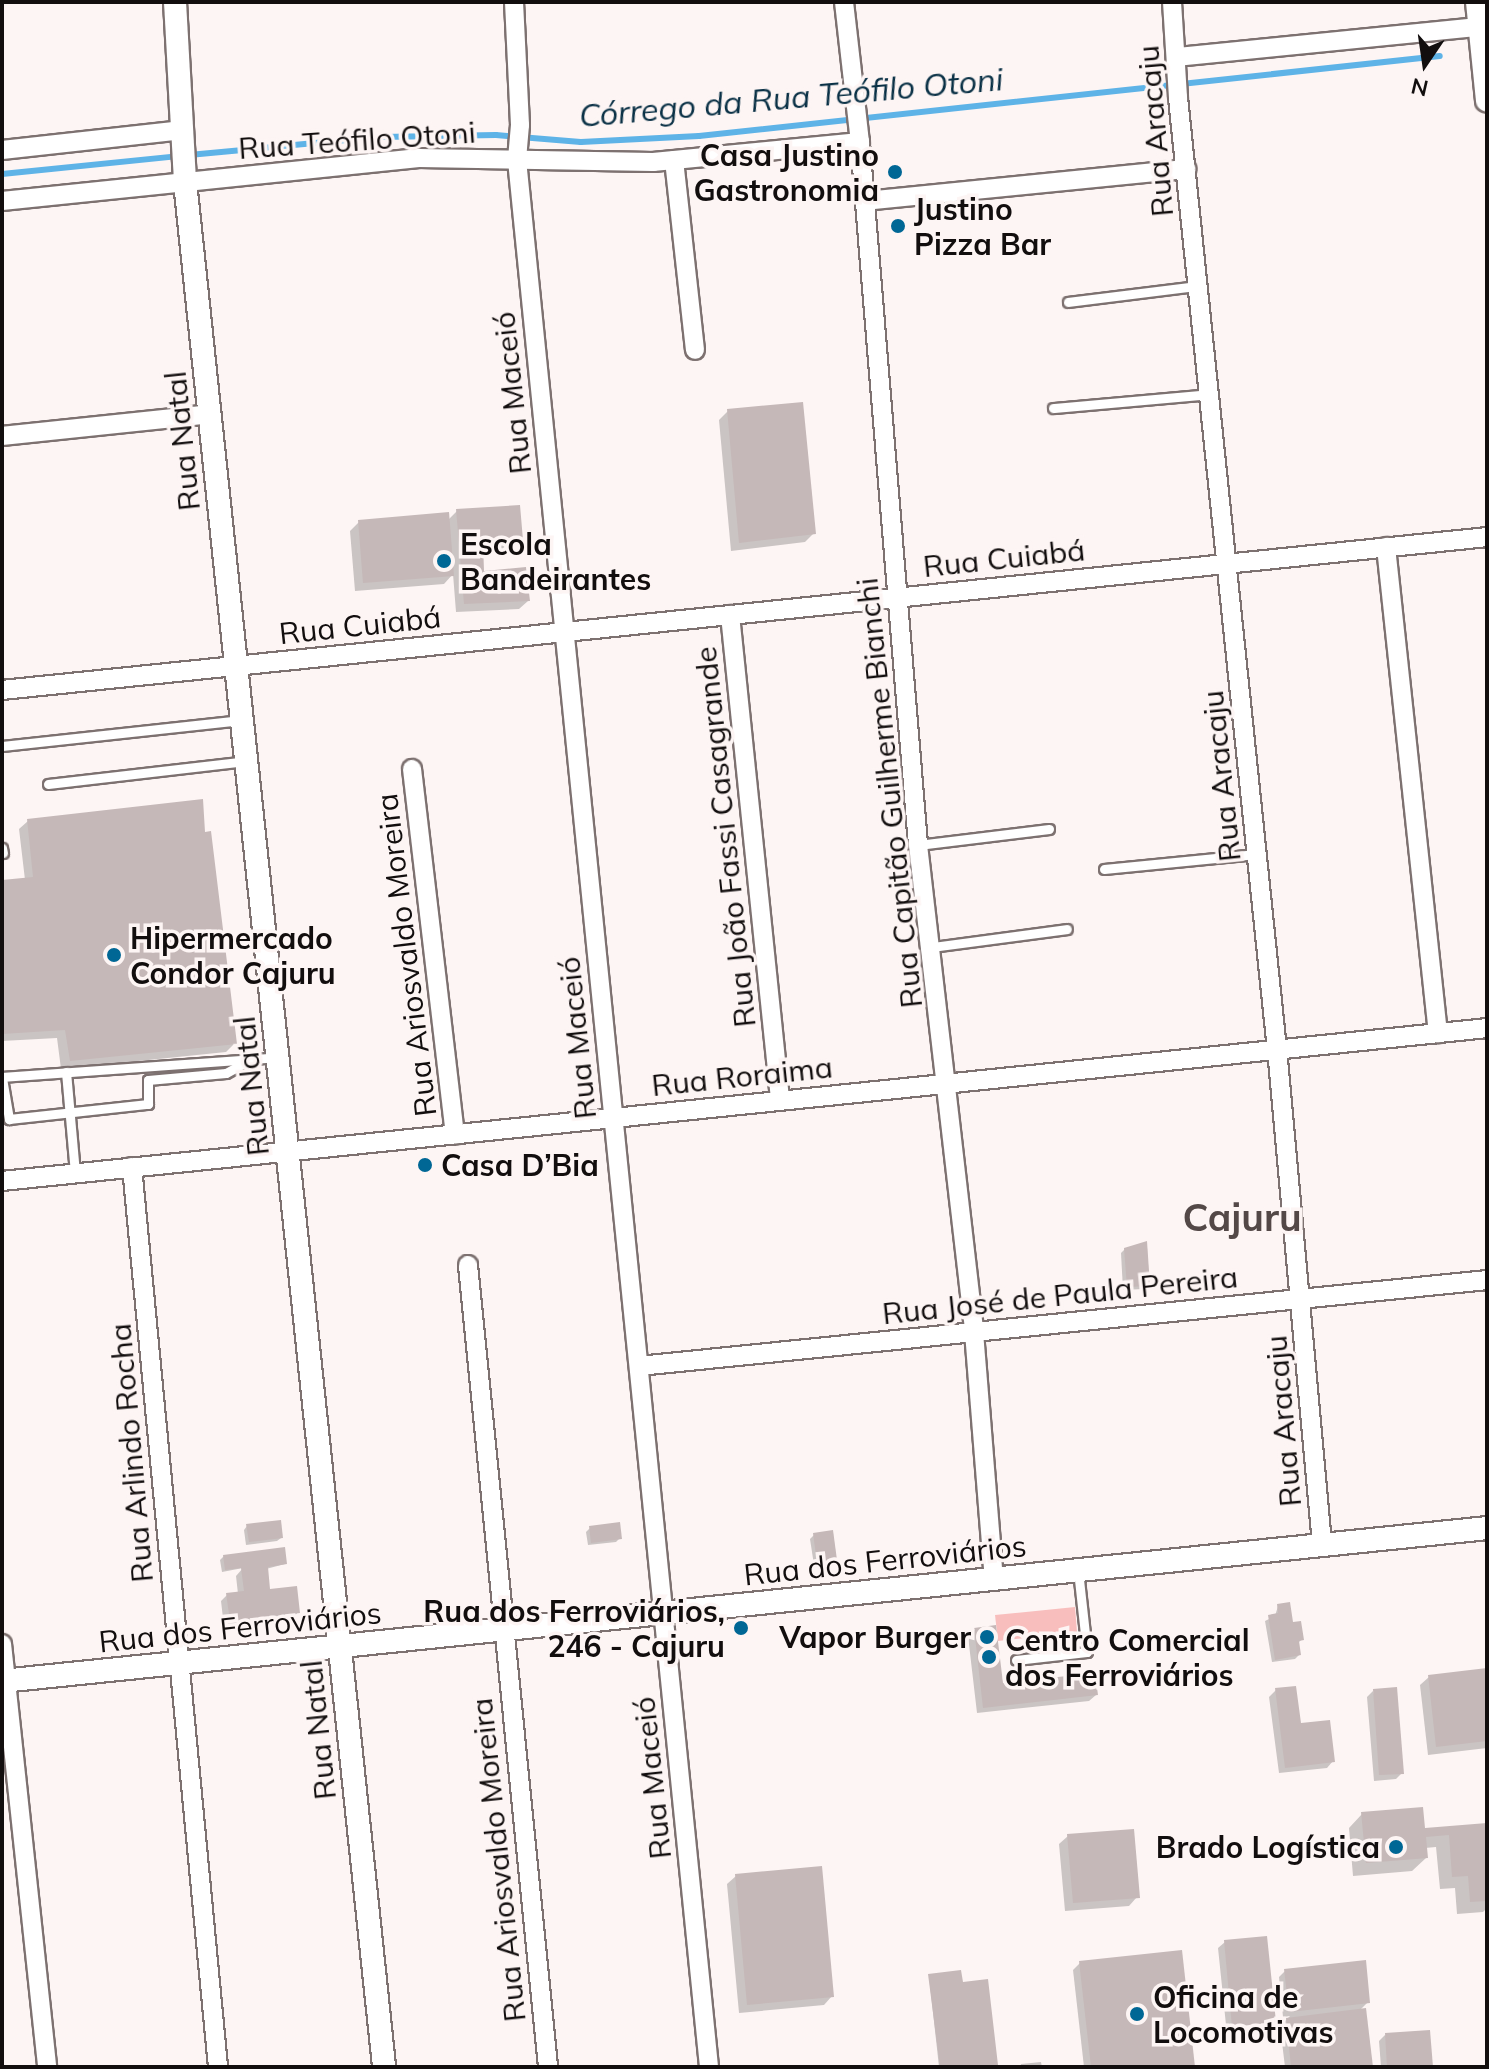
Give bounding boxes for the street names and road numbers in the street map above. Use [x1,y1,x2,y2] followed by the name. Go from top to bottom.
[1130,44,1180,218] street label: Rua Aracaju
[237,114,477,166] street label: Rua Teófilo Otoni
[486,310,538,476] street label: Rua Maceió
[157,370,207,512] street label: Rua Natal
[921,532,1087,584] street label: Rua Cuiabá
[849,576,929,1010] street label: Rua Capitão Guilherme Bianchi
[277,599,443,651] street label: Rua Cuiabá
[687,645,763,1029] street label: Rua João Fassi Casagrande
[1194,689,1248,863] street label: Rua Aracaju
[368,791,444,1119] street label: Rua Ariosvaldo Moreira
[551,955,603,1121] street label: Rua Maceió
[226,1015,276,1157] street label: Rua Natal
[650,1049,834,1103] street label: Rua Roraima
[880,1258,1240,1332] street label: Rua José de Paula Pereira
[102,1322,160,1584] street label: Rua Arlindo Rocha
[1258,1334,1308,1508] street label: Rua Aracaju
[742,1527,1028,1593] street label: Rua dos Ferroviários
[97,1594,383,1660] street label: Rua dos Ferroviários
[293,1659,343,1801] street label: Rua Natal
[626,1695,678,1861] street label: Rua Maceió
[463,1696,533,2024] street label: Rua Ariosvaldo Moreira

